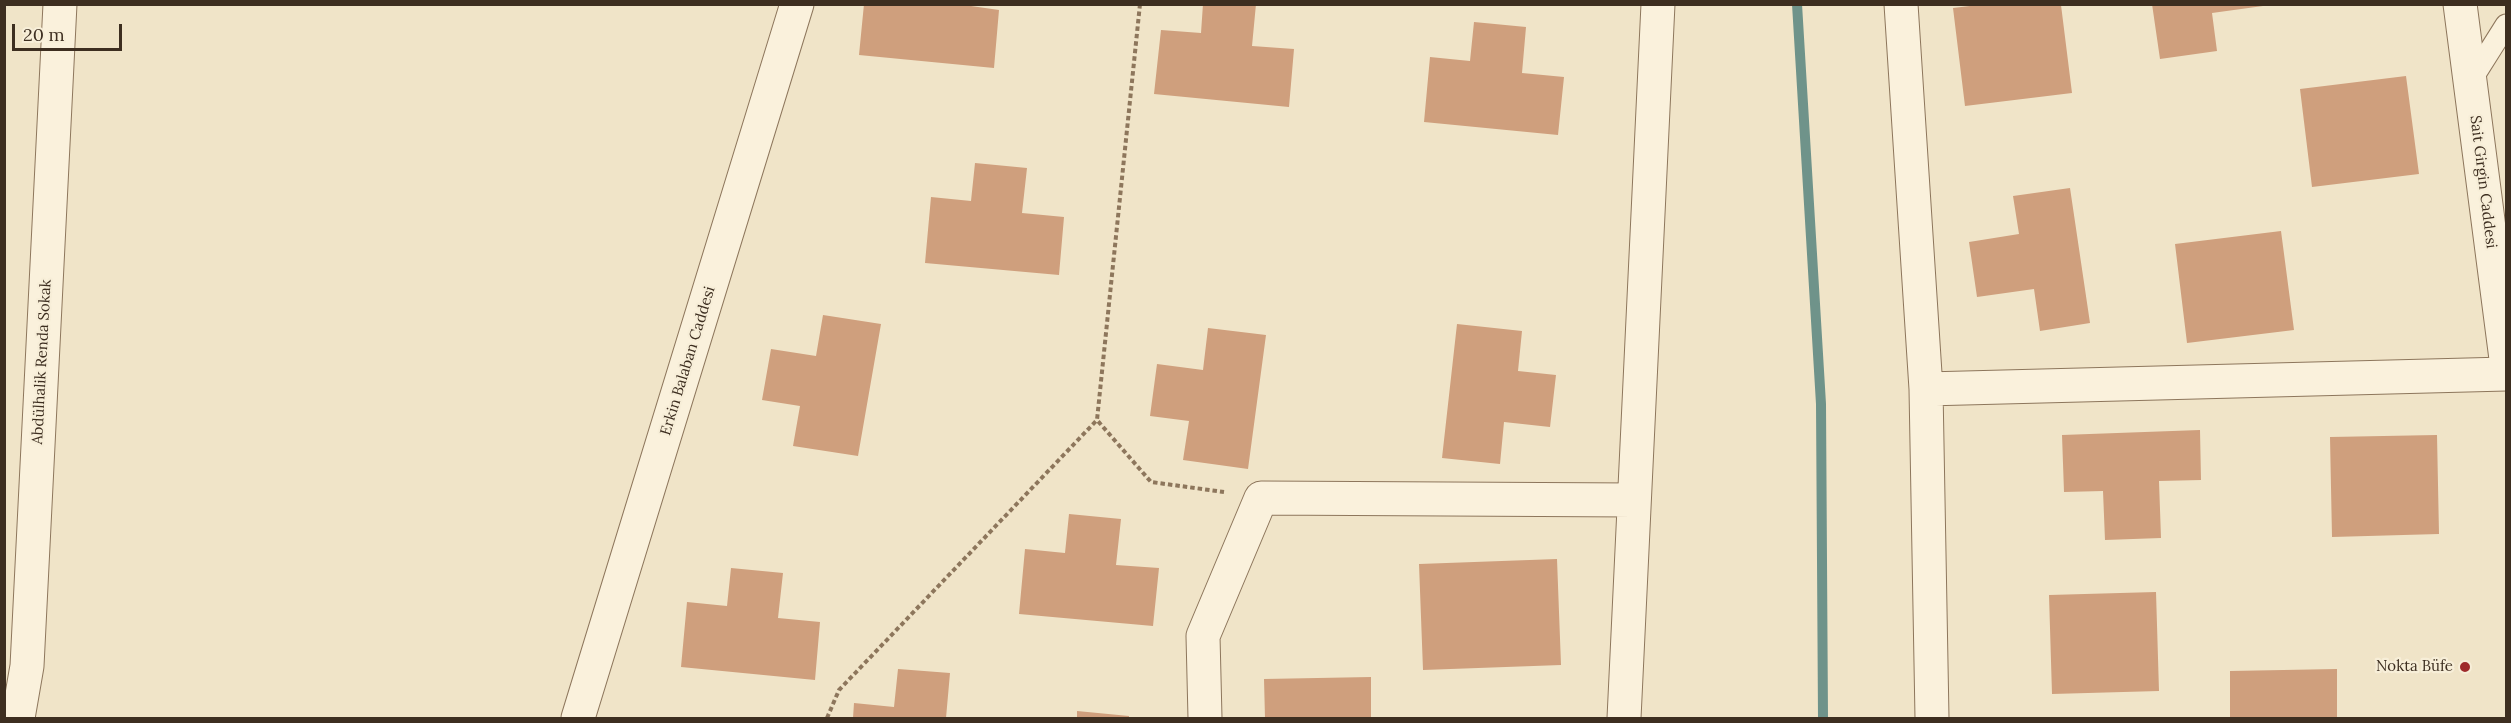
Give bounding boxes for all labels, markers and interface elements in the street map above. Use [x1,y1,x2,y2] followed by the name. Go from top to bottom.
[15,12,124,50] scale bar
[23,23,65,46] text: 20 m
[2466,114,2500,250] street label: Sait Girgin Caddesi
[29,279,55,445] street label: Abdülhalik Renda Sokak
[657,284,719,438] street label: Erkin Balaban Caddesi
[2376,658,2453,676] place label: Nokta Büfe
[2458,660,2472,674] marker: Nokta Büfe

